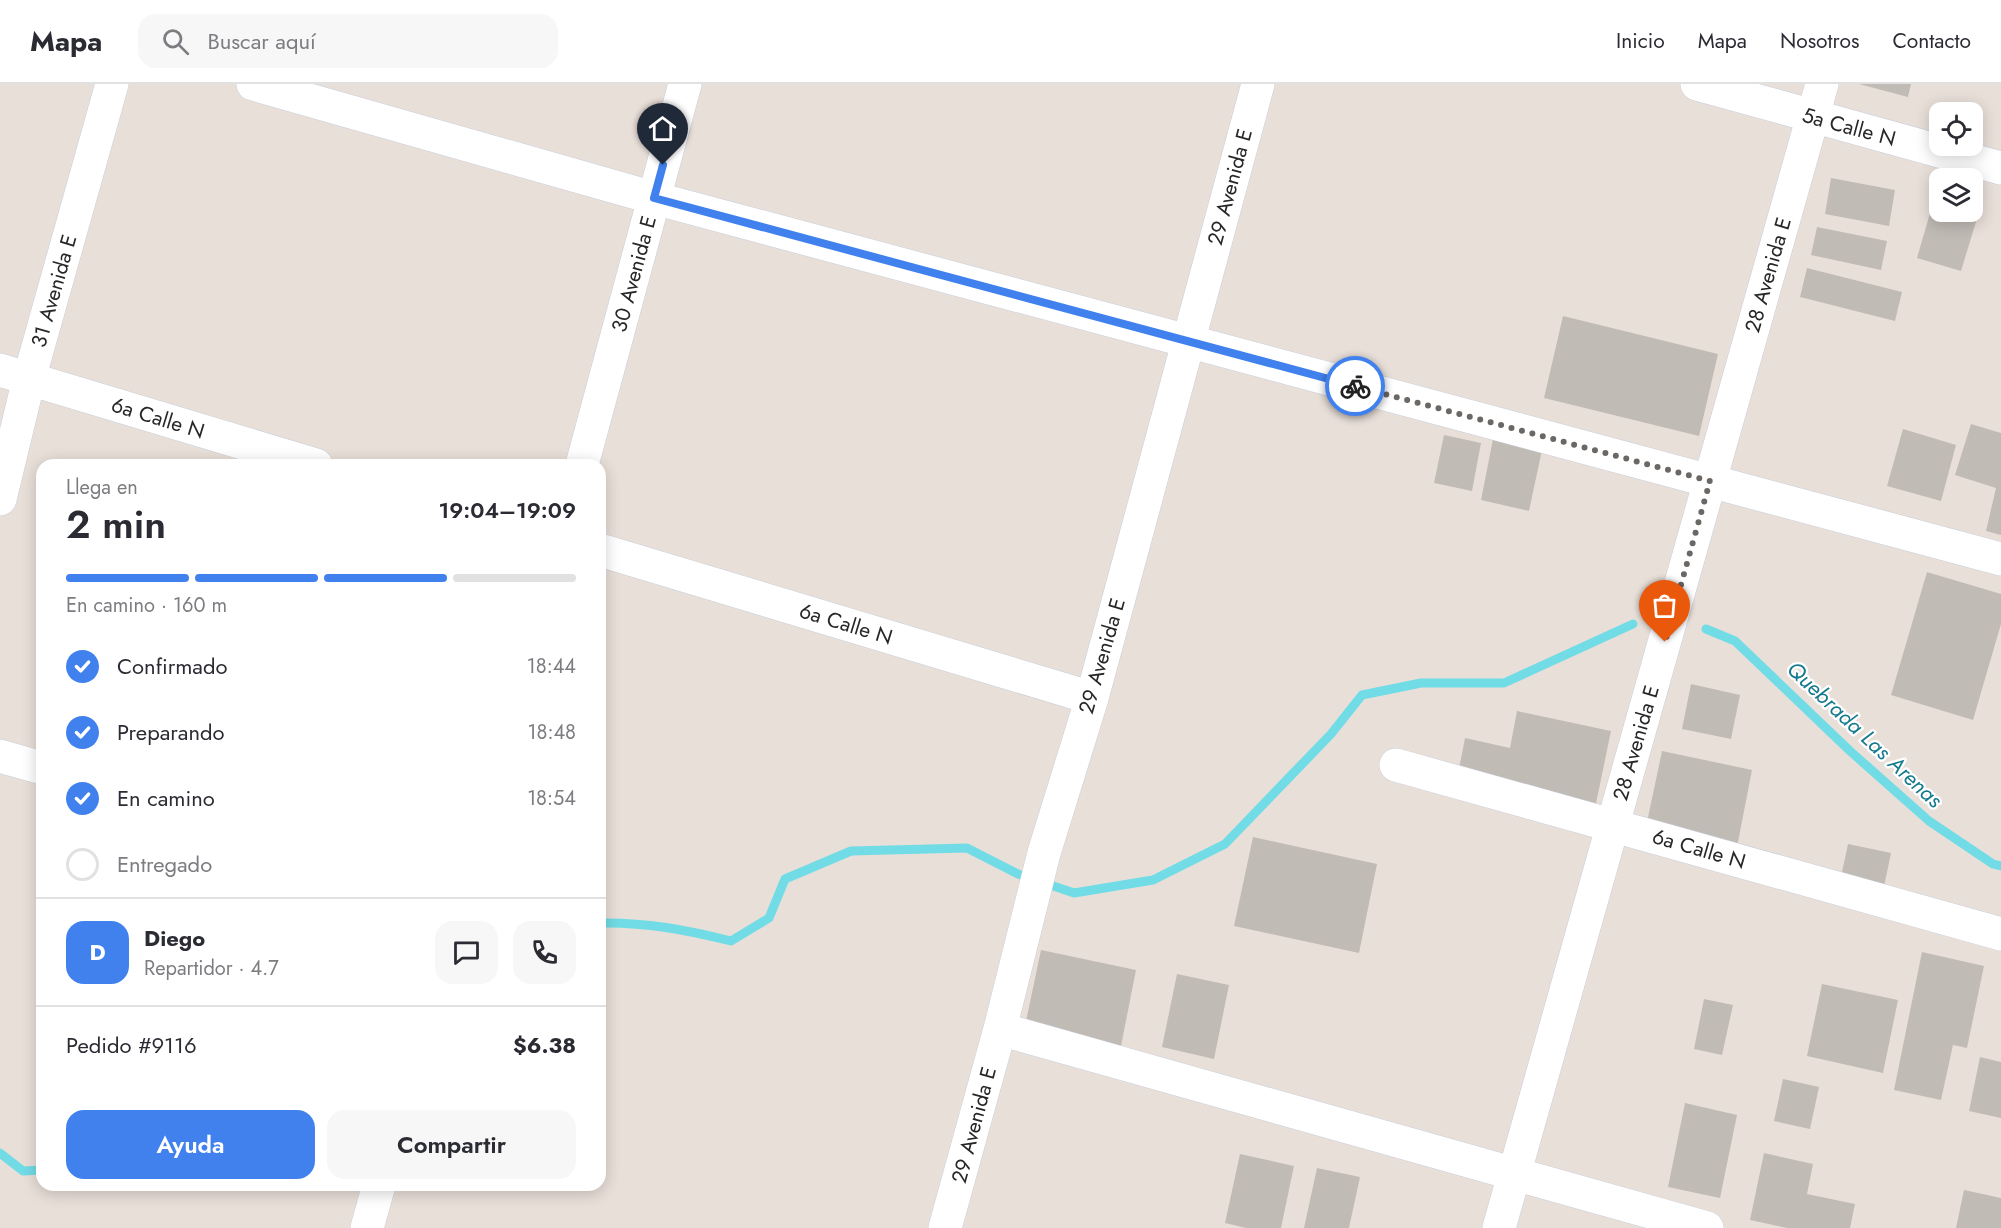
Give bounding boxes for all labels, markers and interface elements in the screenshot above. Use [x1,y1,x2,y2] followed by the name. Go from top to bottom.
[138,14,558,68] search box
[30,21,102,62] text: Mapa
[159,25,192,58] icon: search
[207,25,316,57] text: Buscar aquí
[1616,26,1665,56] text: Inicio
[1698,26,1747,56] text: Mapa
[1780,26,1859,56] text: Nosotros
[1892,26,1971,56] text: Contacto
[1799,100,1899,154] street label: 5a Calle N
[1929,102,1983,222] map controls
[1929,102,1983,156] button: locate
[637,103,688,165] pin
[646,112,679,145] icon: home
[1200,125,1260,249] street label: 29 Avenida E
[1929,168,1983,222] button: layers
[604,212,664,336] street label: 30 Avenida E
[1737,214,1799,336] street label: 28 Avenida E
[24,231,84,351] street label: 31 Avenida E
[1325,356,1385,416] courier
[1339,370,1372,403] icon: bike
[108,390,208,446] street label: 6a Calle N
[66,473,138,502] text: Llega en
[438,494,576,526] text: 19:04–19:09
[66,496,166,553] text: 2 min
[1639,580,1690,642] pin
[1648,589,1681,622] icon: bag
[66,591,227,620] text: En camino · 160 m
[1071,595,1133,717] street label: 29 Avenida E
[796,596,896,652] street label: 6a Calle N
[66,650,99,683] icon: check
[117,650,227,682] text: Confirmado
[527,652,576,681] text: 18:44
[1780,653,1950,815] water label: Quebrada Las Arenas
[1605,682,1667,804] street label: 28 Avenida E
[66,716,99,749] icon: check
[117,716,225,748] text: Preparando
[528,718,576,747] text: 18:48
[66,782,99,815] icon: check
[117,782,215,814] text: En camino
[527,784,576,813] text: 18:54
[1649,821,1749,877] street label: 6a Calle N
[117,848,212,880] text: Entregado
[435,921,498,984] button: chat
[513,921,576,984] button: phone
[144,922,205,954] text: Diego
[89,936,106,968] text: D
[144,954,279,983] text: Repartidor · 4.7
[66,1029,197,1061] text: Pedido #9116
[513,1029,576,1061] text: $6.38
[944,1063,1004,1187] street label: 29 Avenida E
[66,1110,315,1179] button: Ayuda
[327,1110,576,1179] button: Compartir

